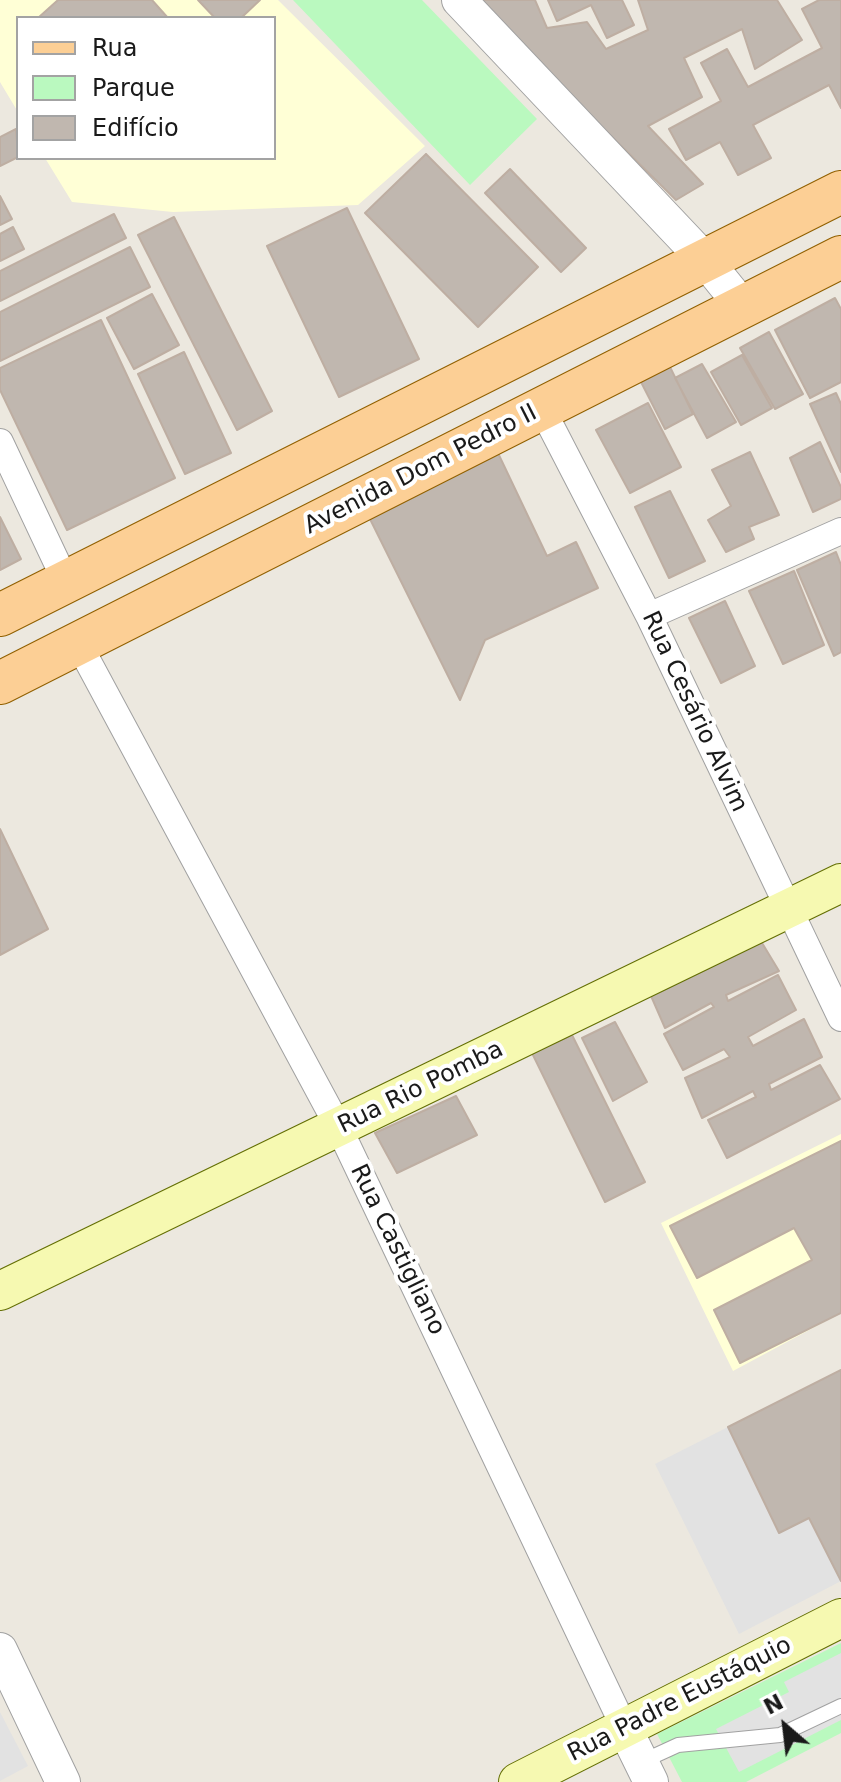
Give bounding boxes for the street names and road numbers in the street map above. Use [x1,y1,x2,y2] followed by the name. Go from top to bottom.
[300,399,542,541] street label: Avenida Dom Pedro II
[635,607,753,817] street label: Rua Cesário Alvim
[334,1036,508,1140] street label: Rua Rio Pomba
[343,1160,451,1340] street label: Rua Castigliano
[563,1631,797,1769] street label: Rua Padre Eustáquio

